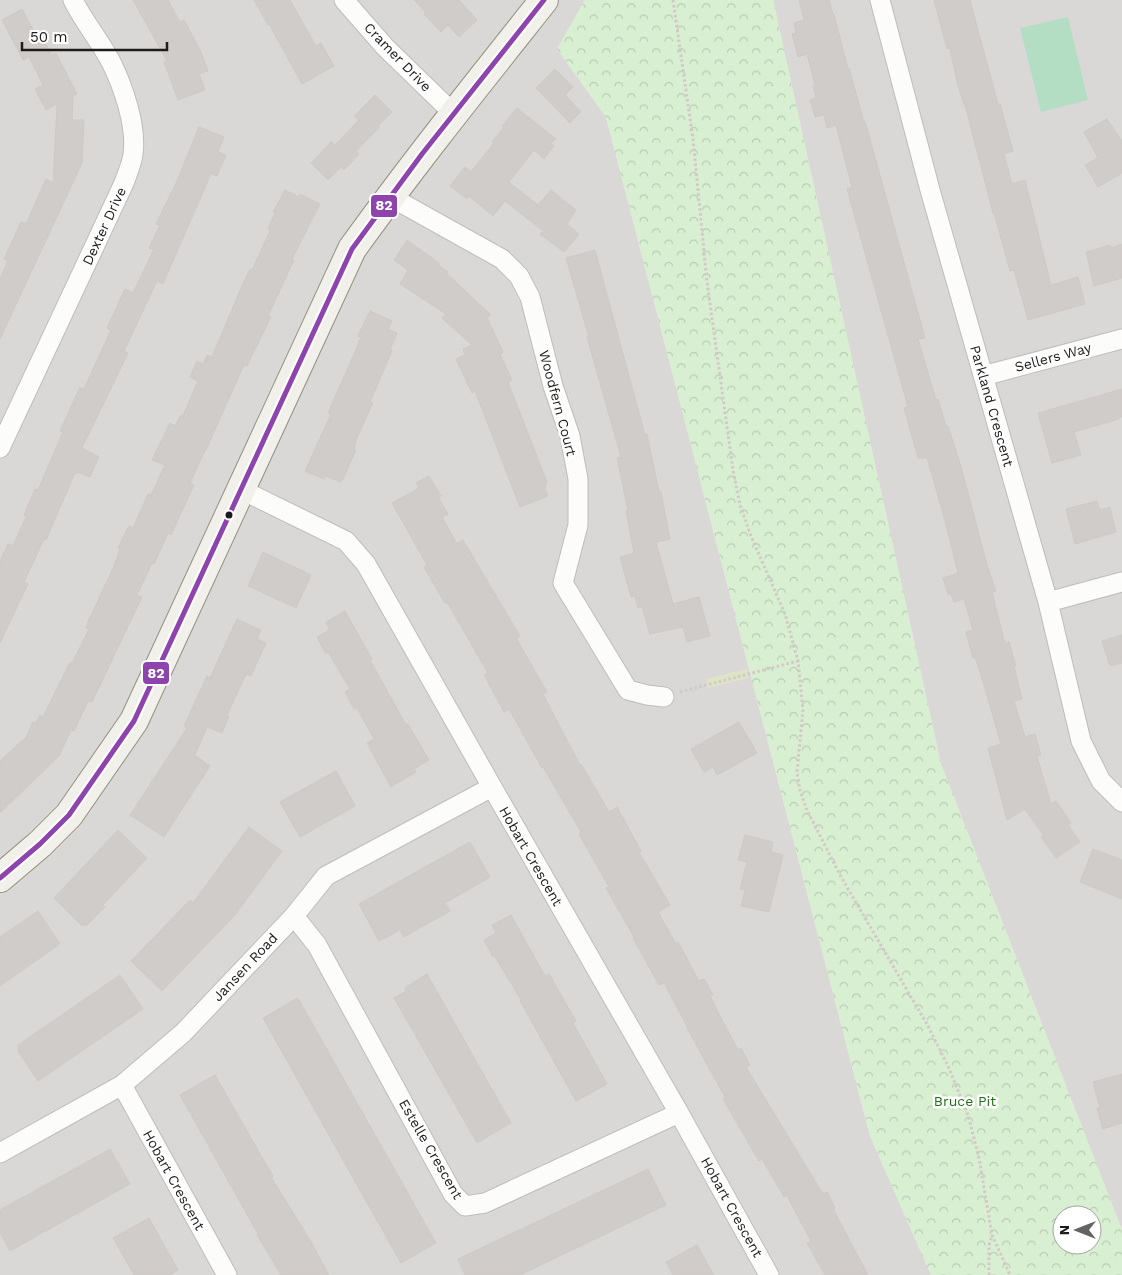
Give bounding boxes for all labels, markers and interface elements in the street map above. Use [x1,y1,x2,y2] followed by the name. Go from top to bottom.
[361,19,435,95] street label: Cramer Drive
[22,20,168,52] scale bar
[30,28,67,46] text: 50 m
[79,184,129,268] street label: Dexter Drive
[370,194,398,218] line badge: 82
[375,197,393,213] text: 82
[1013,339,1094,375] street label: Sellers Way
[967,343,1017,469] street label: Parkland Crescent
[536,348,580,458] street label: Woodfern Court
[224,510,234,520] unlabelled marker
[142,661,170,685] line badge: 82
[147,665,165,681] text: 82
[496,803,566,909] street label: Hobart Crescent
[209,930,281,1004] street label: Jansen Road
[934,1093,996,1109] park label: Bruce Pit
[396,1096,466,1202] street label: Estelle Crescent
[140,1127,208,1233] street label: Hobart Crescent
[698,1154,766,1260] street label: Hobart Crescent
[1052,1205,1102,1255] north arrow
[1056,1225,1072,1235] text: N

